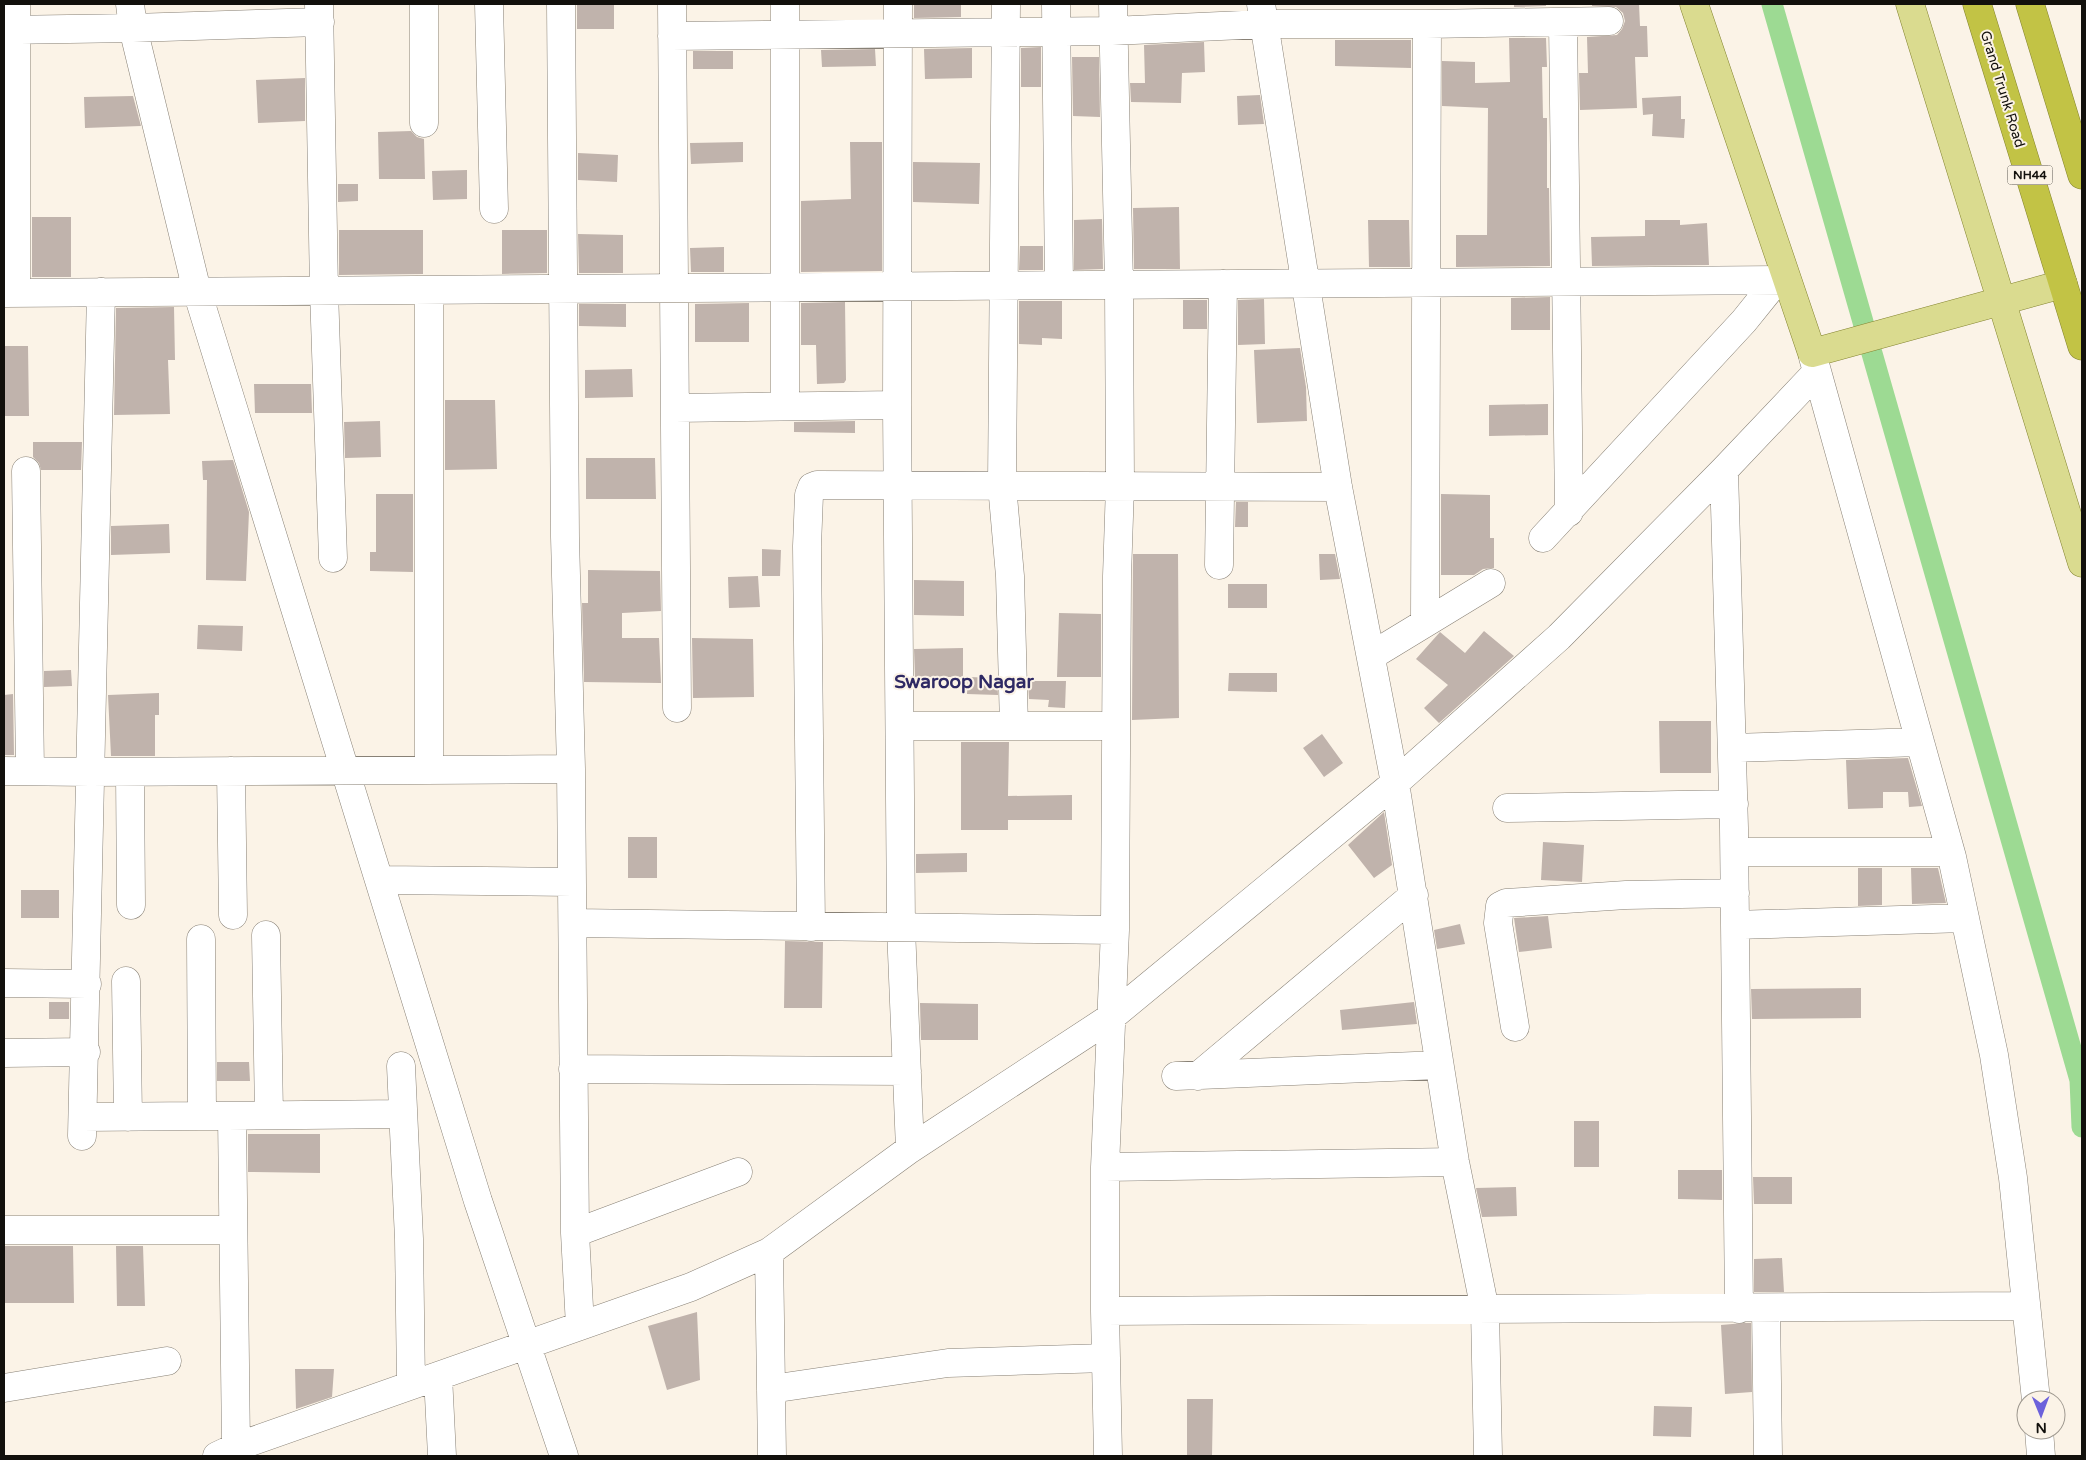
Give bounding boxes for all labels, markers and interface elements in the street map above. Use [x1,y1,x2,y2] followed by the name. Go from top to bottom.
[1977,29,2028,150] street label: Grand Trunk Road
[2008,166,2052,184] road number: NH44
[894,671,1035,694] district label: Swaroop Nagar
[2016,1390,2066,1440] north arrow
[2035,1419,2047,1436] text: N

